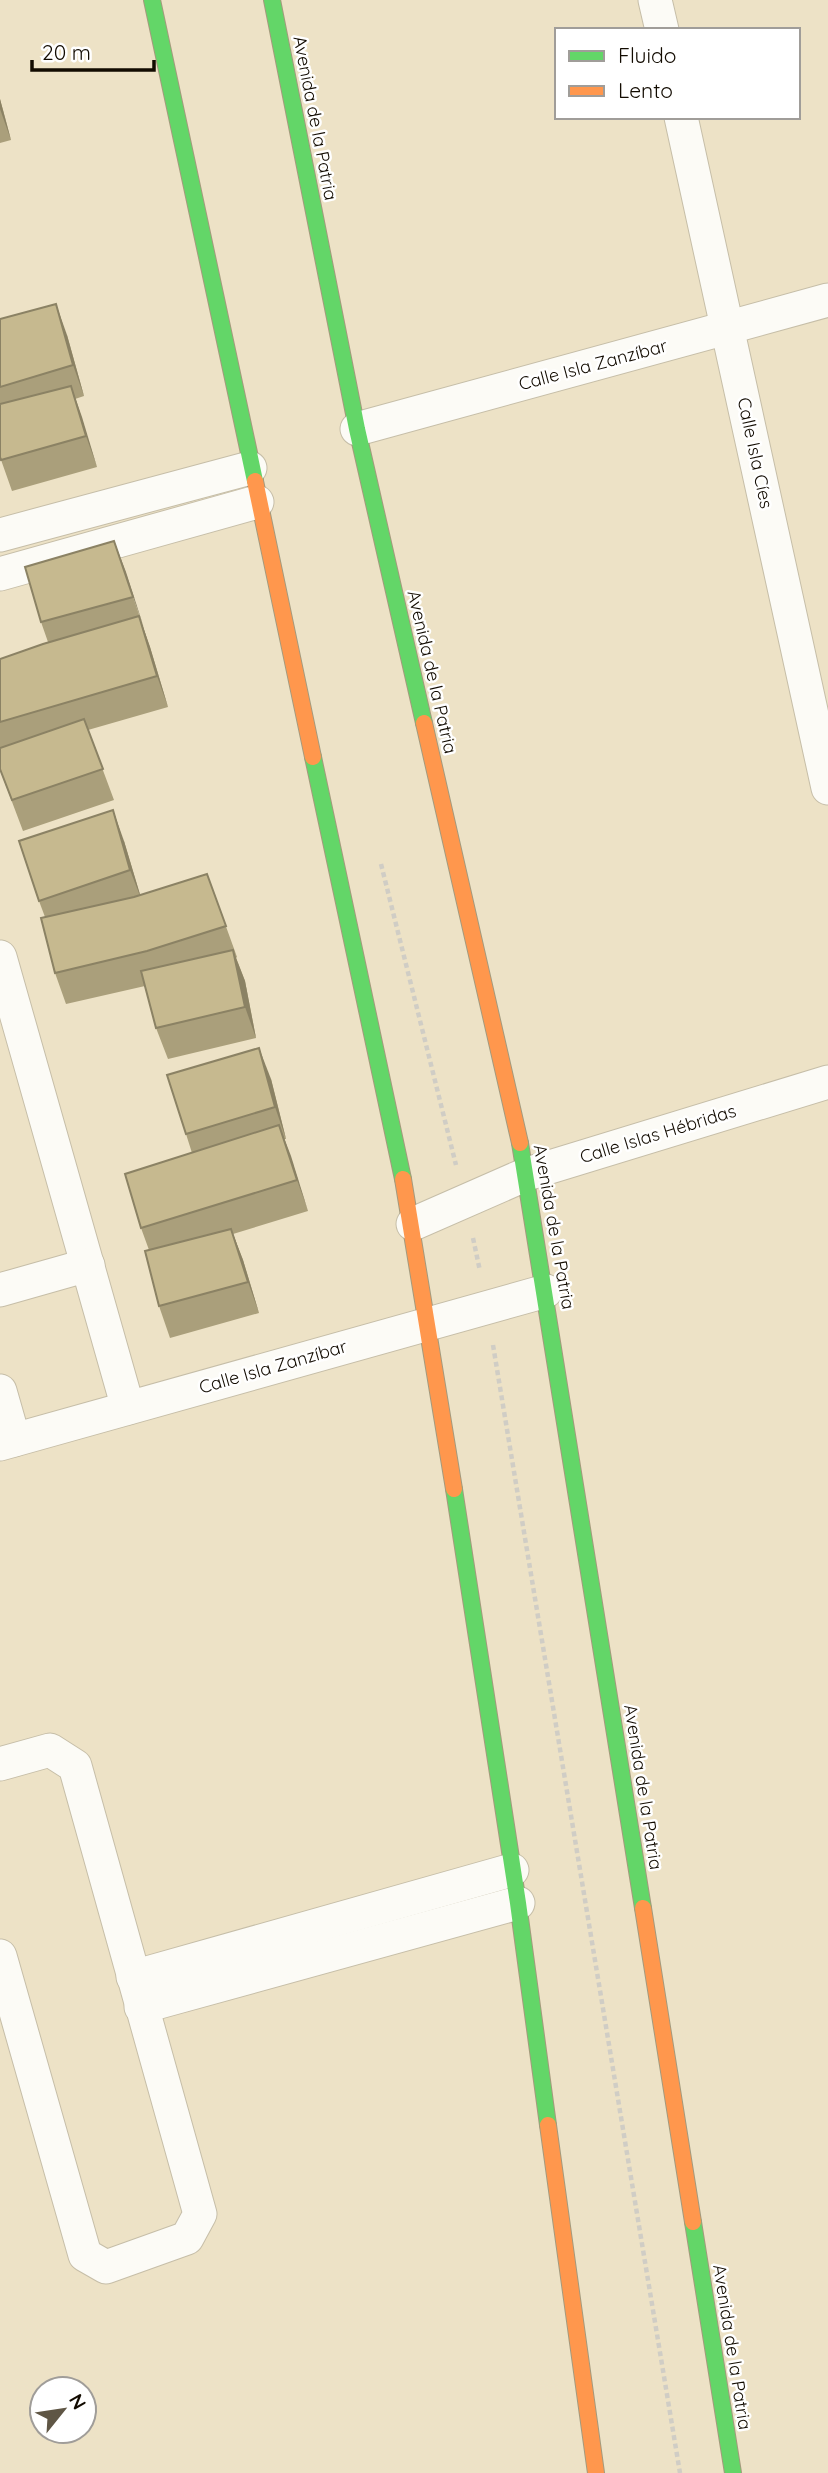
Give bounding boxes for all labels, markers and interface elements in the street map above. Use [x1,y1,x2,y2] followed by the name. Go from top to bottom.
[32,28,154,72] scale bar
[555,28,800,119] legend
[288,34,343,202] street label: Avenida de la Patria
[42,39,91,65] text: 20 m
[618,42,676,68] text: Fluido
[618,77,673,103] text: Lento
[516,334,670,395] street label: Calle Isla Zanzíbar
[732,395,778,511] street label: Calle Isla Cíes
[402,588,462,756] street label: Avenida de la Patria
[577,1099,739,1168] street label: Calle Islas Hébridas
[529,1143,580,1311] street label: Avenida de la Patria
[196,1334,350,1399] street label: Calle Isla Zanzíbar
[619,1703,668,1871] street label: Avenida de la Patria
[708,2263,757,2431] street label: Avenida de la Patria
[28,2375,98,2445] north arrow
[64,2389,92,2414] text: N

